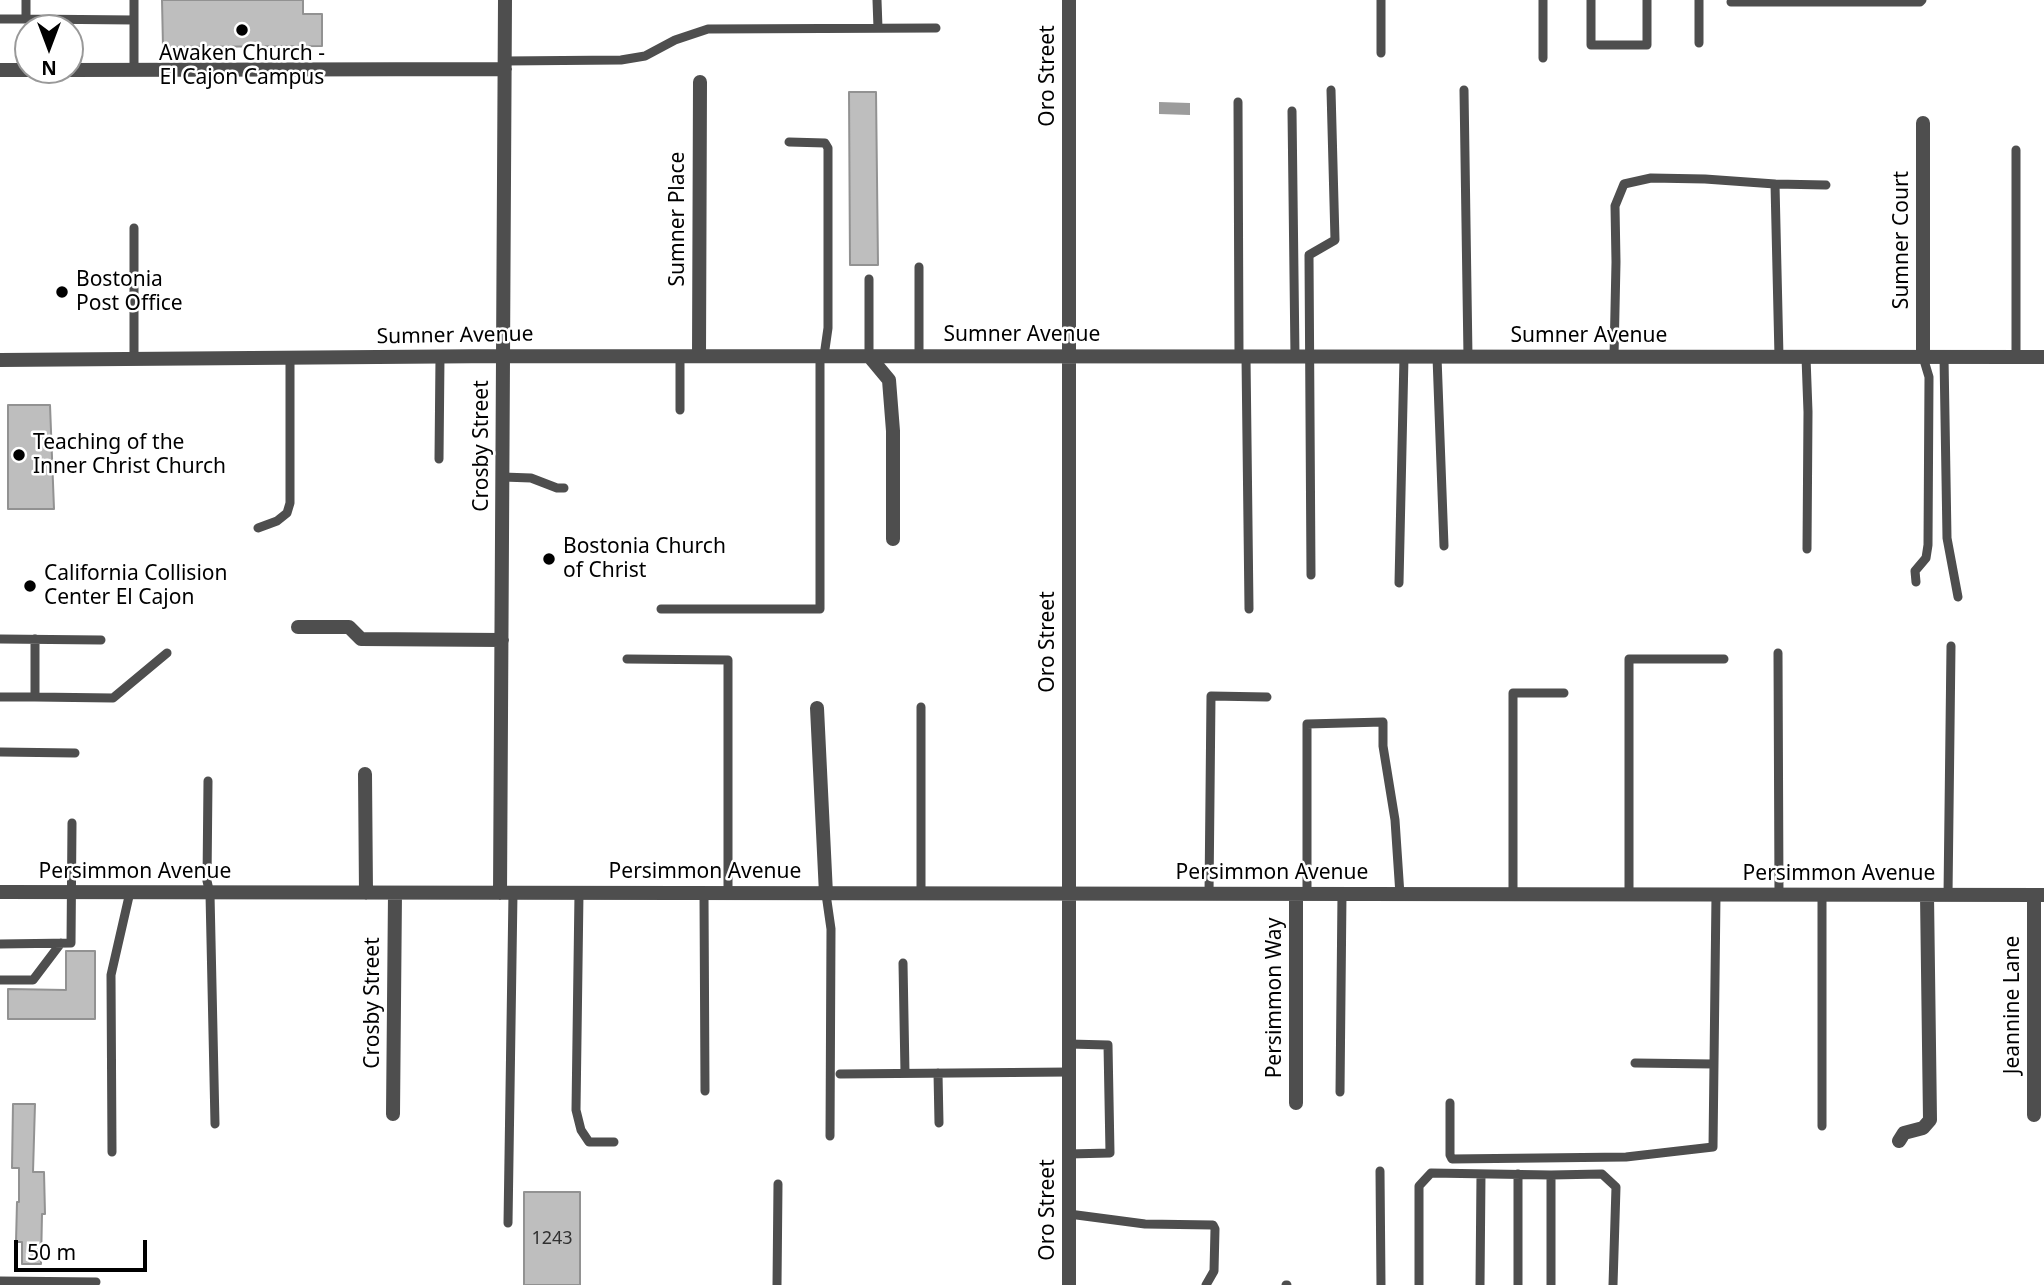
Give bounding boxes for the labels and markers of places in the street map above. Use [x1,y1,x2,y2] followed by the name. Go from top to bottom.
[234,22,250,38] marker: Awaken Church - El Cajon Campus
[159,41,325,91] place label: Awaken Church - El Cajon Campus
[76,267,183,317] place label: Bostonia Post Office
[54,284,70,300] marker: Bostonia Post Office
[33,430,226,480] place label: Teaching of the Inner Christ Church
[11,447,27,463] marker: Teaching of the Inner Christ Church
[563,534,726,584] place label: Bostonia Church of Christ
[541,551,557,567] marker: Bostonia Church of Christ
[44,561,228,611] place label: California Collision Center El Cajon
[22,578,38,594] marker: California Collision Center El Cajon

